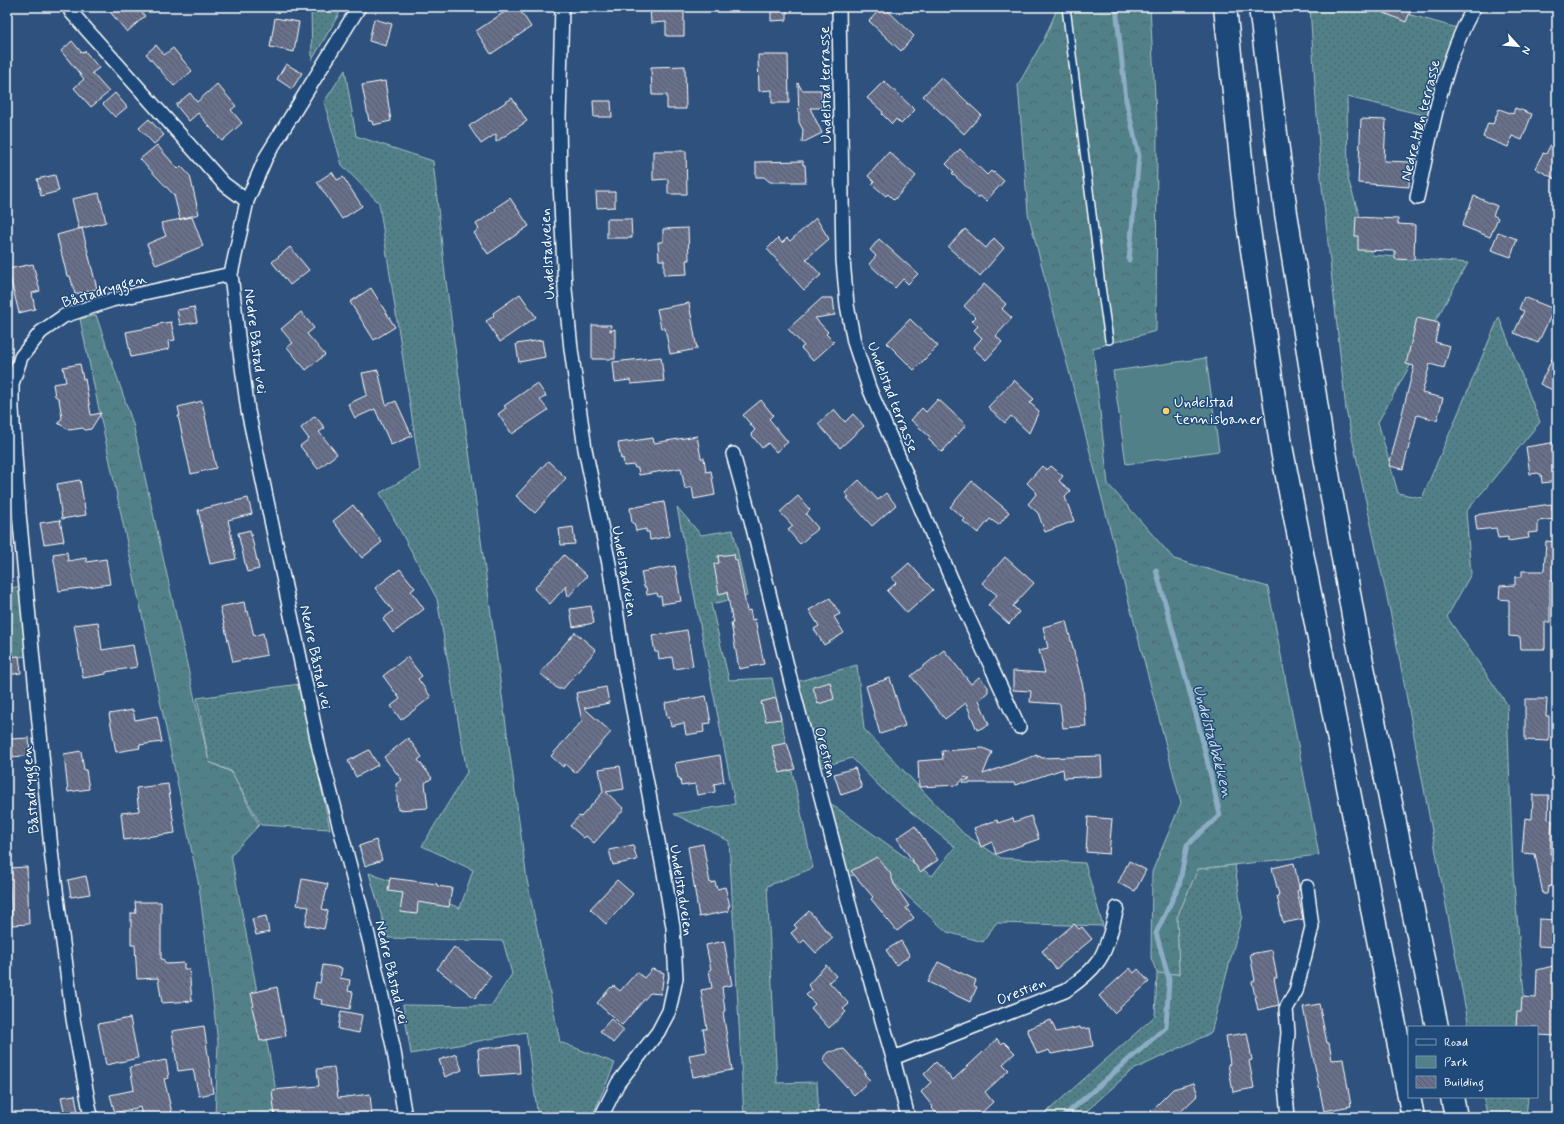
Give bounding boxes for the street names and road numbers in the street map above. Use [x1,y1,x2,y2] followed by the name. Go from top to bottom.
[815,26,837,144] street label: Undelstad terrasse
[1396,57,1446,183] street label: Nedre Høn terrasse
[536,208,560,300] street label: Undelstadveien
[59,269,150,314] street label: Båstadryggen
[239,287,271,395] street label: Nedre Båstad vei
[862,339,922,456] street label: Undelstad terrasse
[606,524,642,618] street label: Undelstadveien
[294,603,336,711] street label: Nedre Båstad vei
[809,725,841,780] street label: Orestien
[17,745,46,834] street label: Båstadryggen
[664,843,698,937] street label: Undelstadveien
[369,918,413,1026] street label: Nedre Båstad vei
[994,973,1049,1011] street label: Orestien

